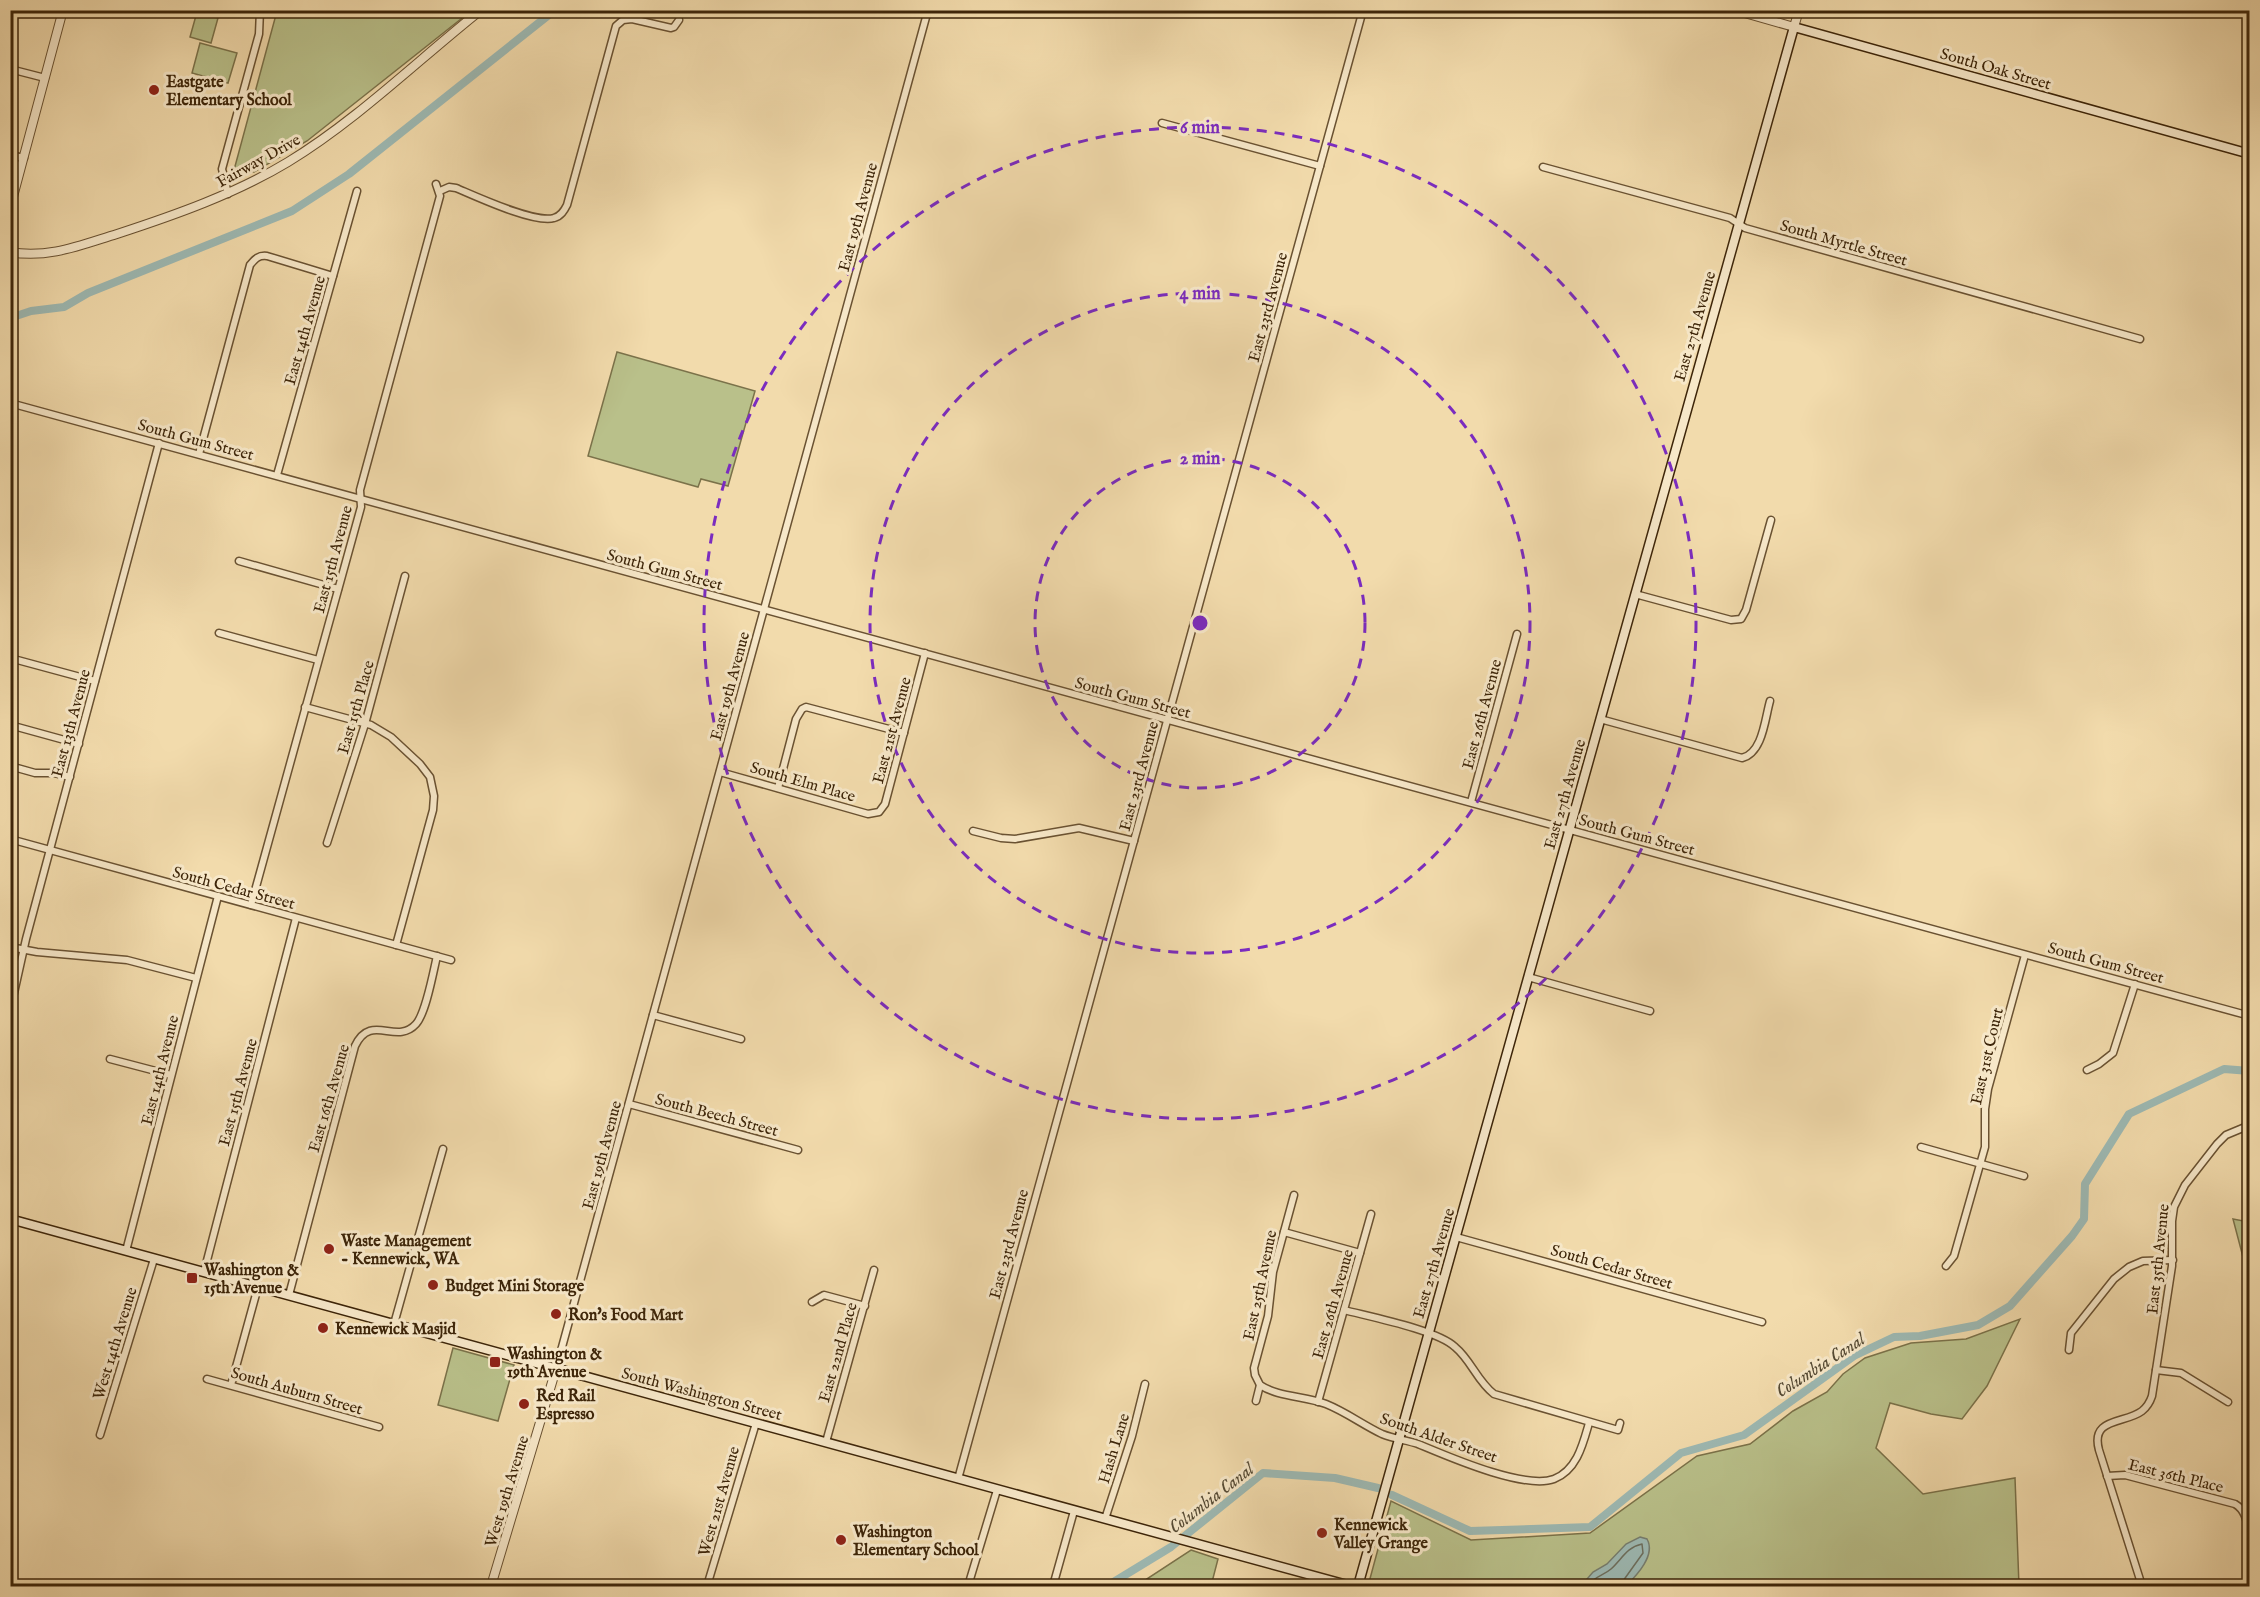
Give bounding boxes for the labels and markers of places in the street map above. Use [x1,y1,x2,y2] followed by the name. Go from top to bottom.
[166,73,292,111] place label: Eastgate Elementary School
[147,83,161,97] marker: Eastgate Elementary School
[1190,613,1210,633] centre of rings
[340,1232,472,1270] place label: Waste Management - Kennewick, WA
[322,1242,336,1256] marker: Waste Management - Kennewick, WA
[203,1261,299,1299] place label: Washington & 15th Avenue
[185,1271,199,1285] marker: Washington & 15th Avenue
[445,1277,585,1297] place label: Budget Mini Storage
[426,1278,440,1292] marker: Budget Mini Storage
[568,1306,684,1326] place label: Ron's Food Mart
[549,1307,563,1321] marker: Ron's Food Mart
[335,1320,457,1340] place label: Kennewick Masjid
[316,1321,330,1335] marker: Kennewick Masjid
[506,1345,602,1383] place label: Washington & 19th Avenue
[488,1355,502,1369] marker: Washington & 19th Avenue
[536,1387,596,1425] place label: Red Rail Espresso
[517,1397,531,1411] marker: Red Rail Espresso
[1333,1516,1428,1554] place label: Kennewick Valley Grange
[852,1523,979,1561] place label: Washington Elementary School
[1315,1526,1329,1540] marker: Kennewick Valley Grange
[834,1533,848,1547] marker: Washington Elementary School

